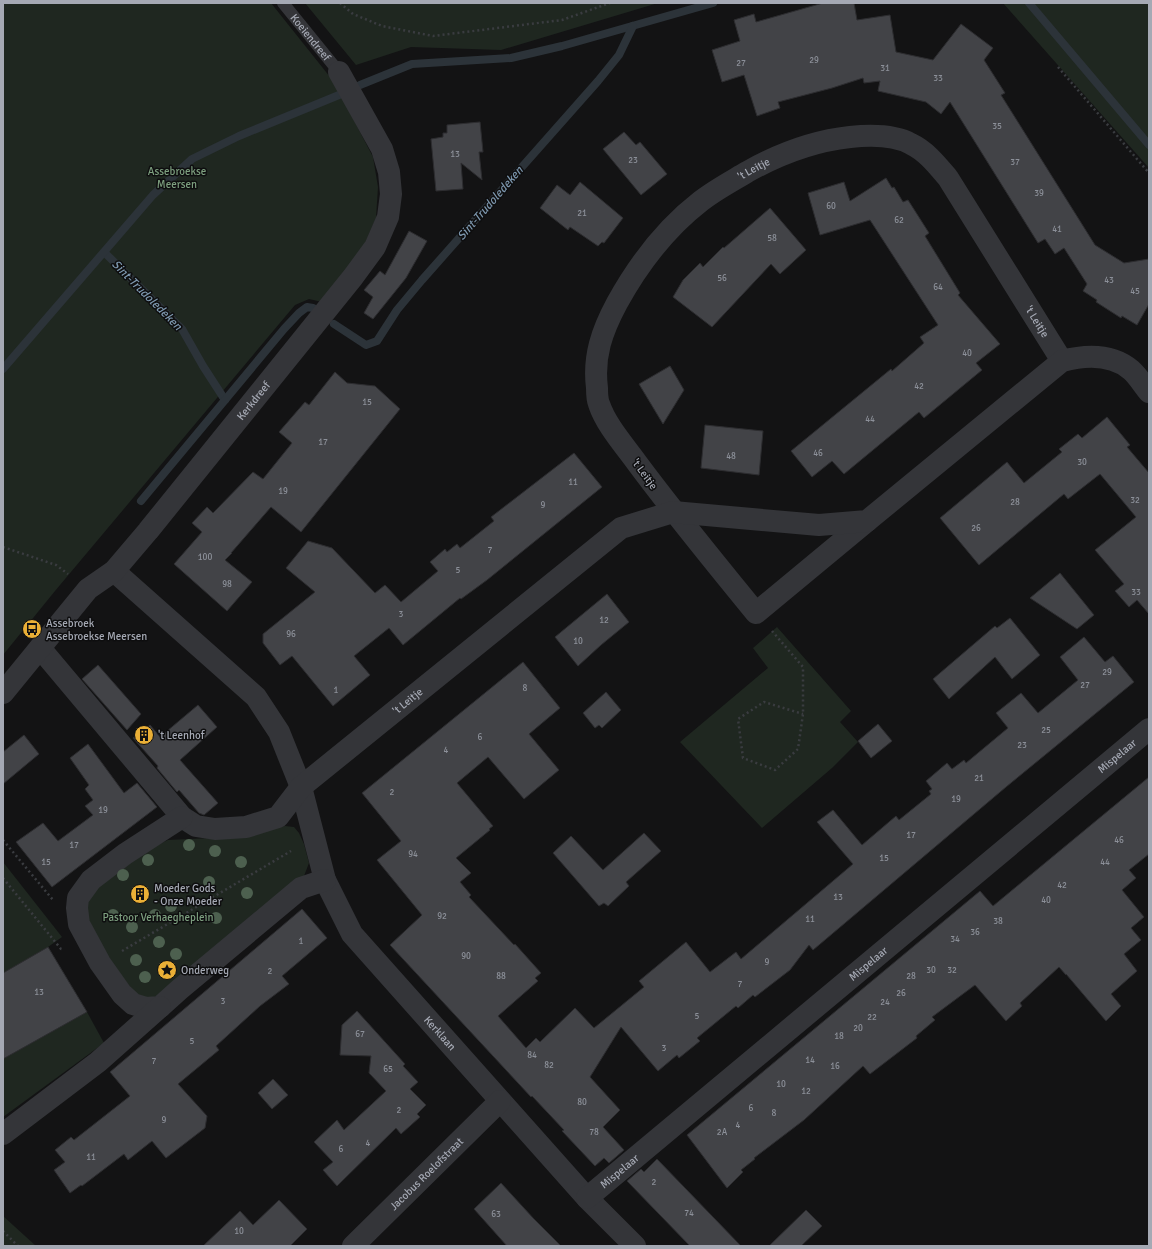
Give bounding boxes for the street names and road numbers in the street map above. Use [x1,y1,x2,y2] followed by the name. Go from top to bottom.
[287,11,334,65] street label: Koeiendreef
[735,155,772,183] street label: 't Leitje
[1022,303,1052,340] street label: 't Leitje
[234,378,274,423] street label: Kerkdreef
[629,456,660,492] street label: 't Leitje
[390,685,425,717] street label: 't Leitje
[1095,736,1139,776] street label: Mispelaar
[846,944,890,984] street label: Mispelaar
[421,1013,459,1053] street label: Kerklaan
[387,1135,466,1213] street label: Jacobus Roelofstraat
[598,1152,642,1191] street label: Mispelaar

